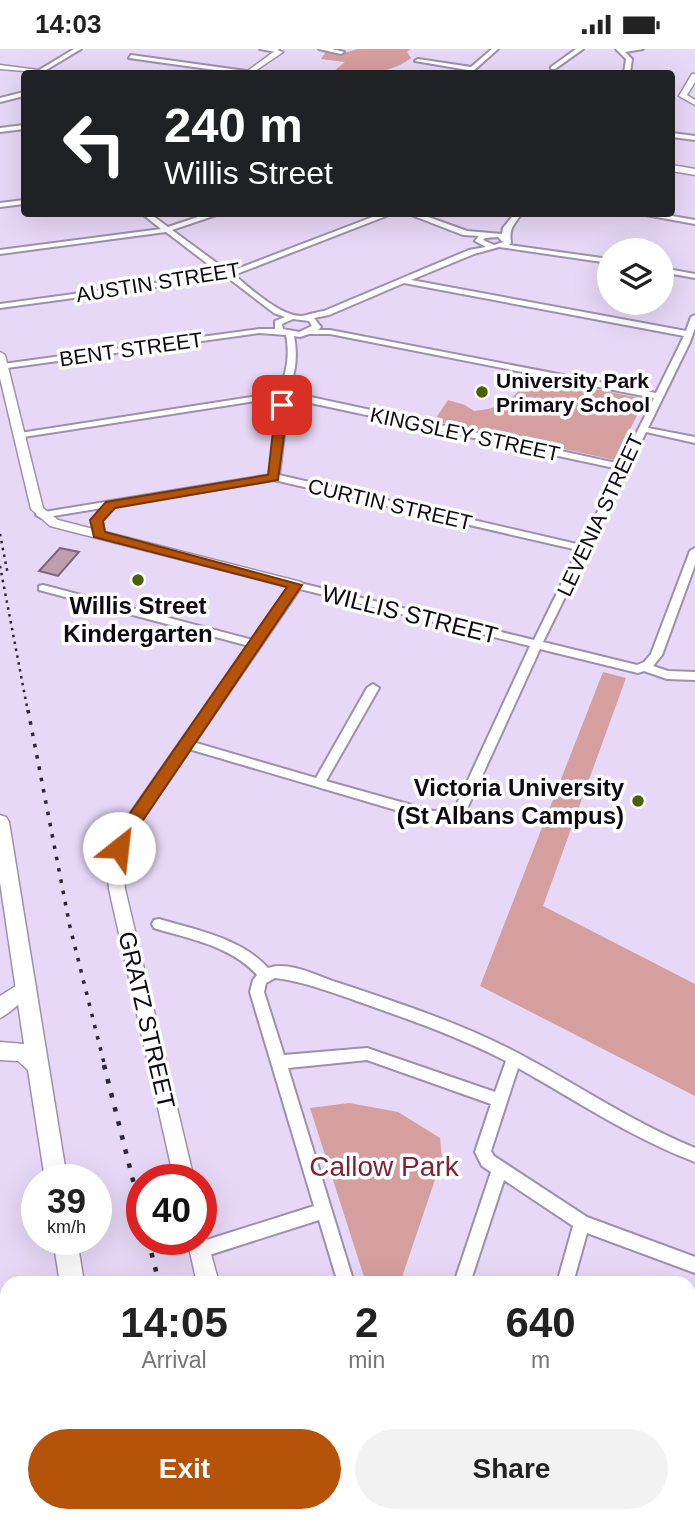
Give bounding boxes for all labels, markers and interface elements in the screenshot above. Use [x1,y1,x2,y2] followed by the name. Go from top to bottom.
[35,9,102,39] text: 14:03
[49,98,140,189] icon: left
[164,98,303,152] text: 240 m
[164,155,333,191] text: Willis Street
[597,238,674,315] map controls
[597,238,674,315] button: layers
[74,258,242,306] street label: AUSTIN STREET
[58,328,204,370] street label: BENT STREET
[496,369,650,416] place label: University Park Primary School
[252,375,312,435] pin
[474,384,490,400] marker: University Park Primary School
[263,386,301,424] icon: arrive
[368,403,562,465] street label: KINGSLEY STREET
[552,430,648,600] street label: LEVENIA STREET
[306,474,474,534] street label: CURTIN STREET
[130,572,146,588] marker: Willis Street Kindergarten
[319,579,501,649] street label: WILLIS STREET
[63,592,213,647] place label: Willis Street Kindergarten
[397,774,625,829] place label: Victoria University (St Albans Campus)
[630,793,646,809] marker: Victoria University (St Albans Campus)
[82,811,156,885] position arrow
[114,929,181,1111] street label: GRATZ STREET
[309,1151,460,1182] park label: Callow Park
[126,1164,217,1255] speed limit sign: 40
[47,1181,86,1220] text: 39
[47,1217,86,1237] text: km/h
[120,1299,228,1346] text: 14:05
[355,1299,378,1346] text: 2
[506,1299,576,1346] text: 640
[141,1347,207,1373] text: Arrival
[348,1347,385,1373] text: min
[531,1347,550,1373] text: m
[28,1429,341,1509] button: Exit
[355,1429,668,1509] button: Share

